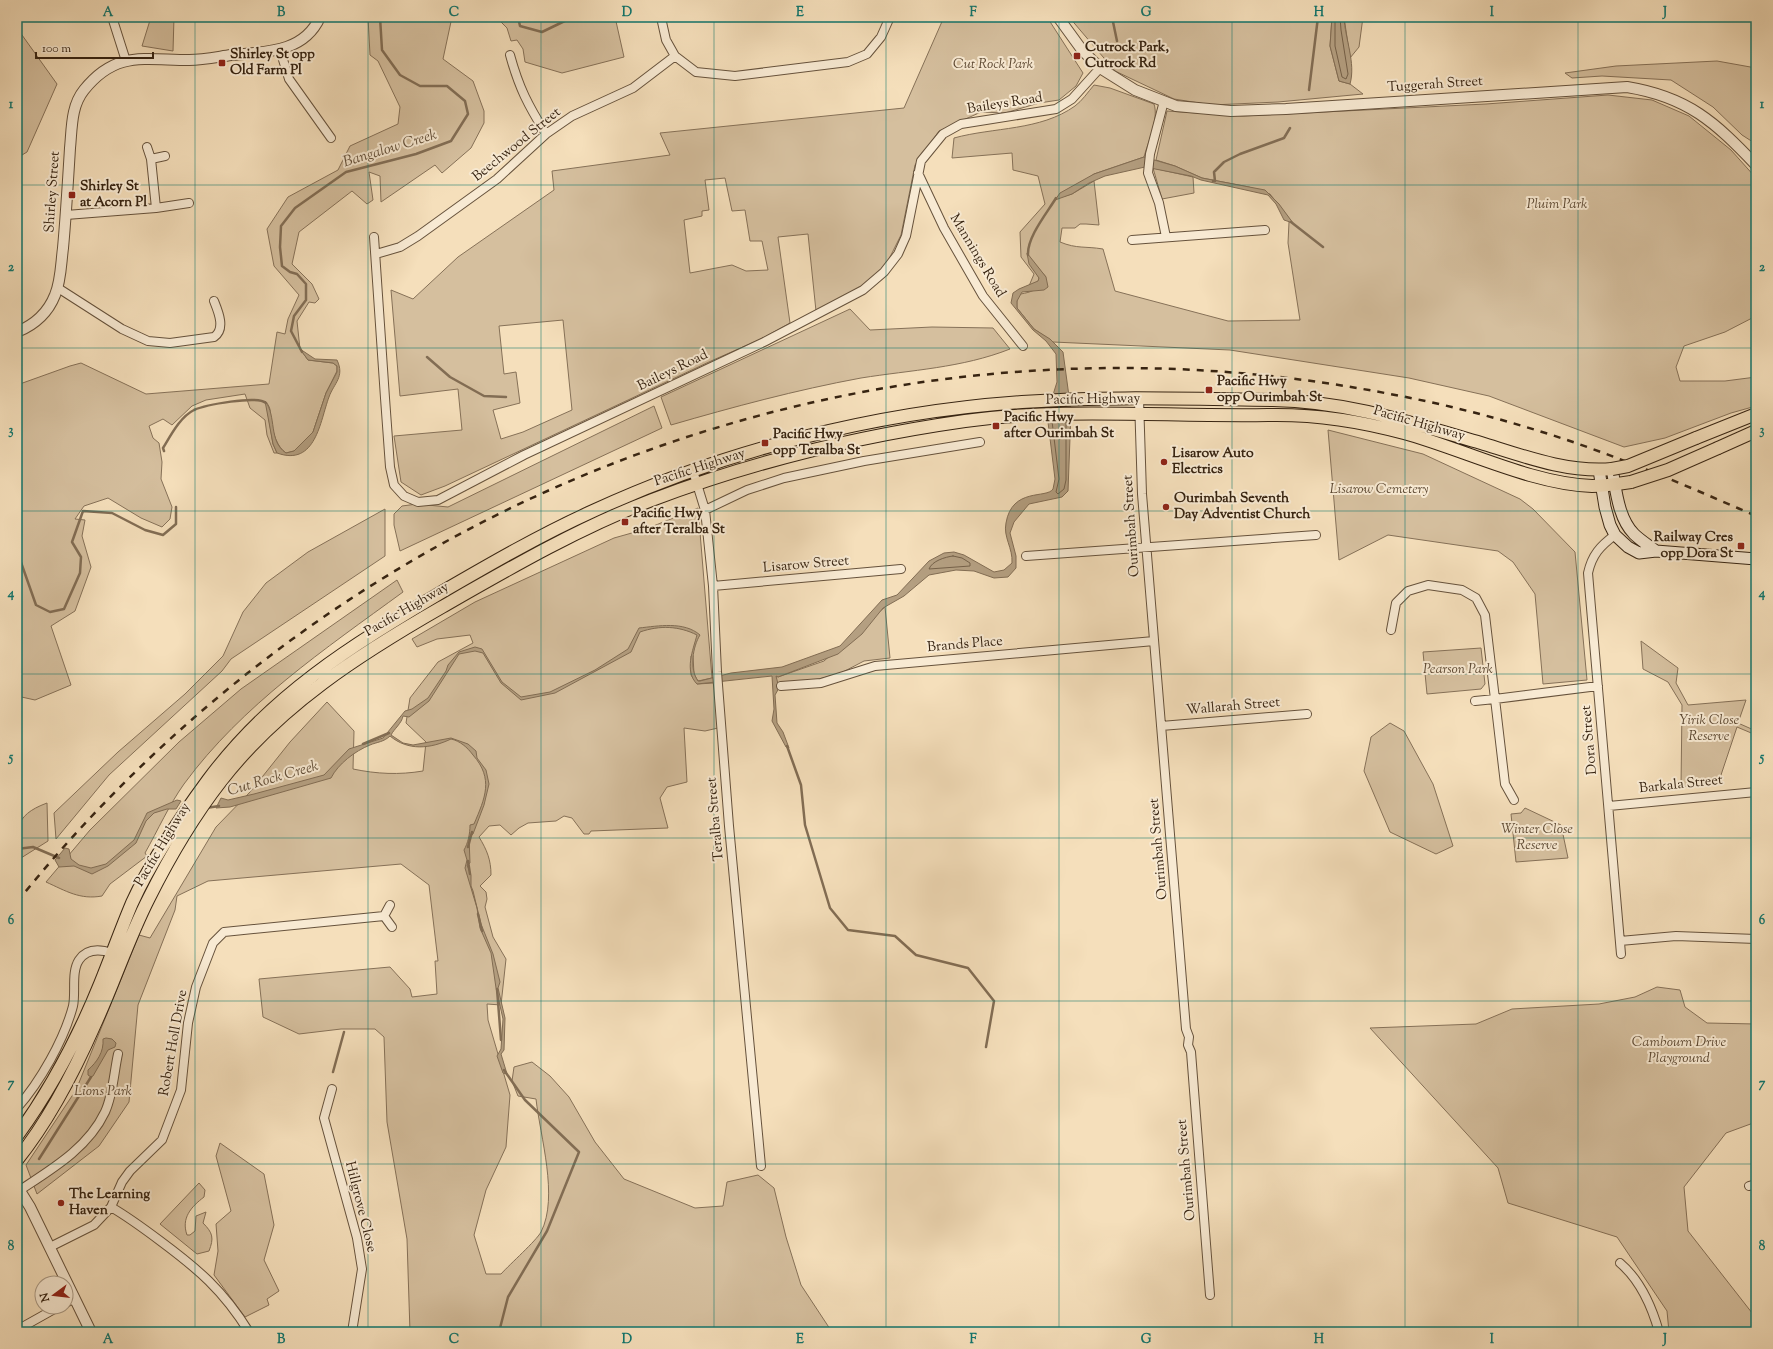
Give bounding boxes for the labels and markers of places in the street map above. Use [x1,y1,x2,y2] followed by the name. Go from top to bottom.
[1085,38,1169,74] place label: Cutrock Park, Cutrock Rd
[230,45,315,81] place label: Shirley St opp Old Farm Pl
[1072,51,1082,61] marker: Cutrock Park, Cutrock Rd
[217,58,227,68] marker: Shirley St opp Old Farm Pl
[80,177,147,213] place label: Shirley St at Acorn Pl
[67,190,77,200] marker: Shirley St at Acorn Pl
[1217,372,1322,408] place label: Pacific Hwy opp Ourimbah St
[1204,385,1214,395] marker: Pacific Hwy opp Ourimbah St
[1004,408,1114,444] place label: Pacific Hwy after Ourimbah St
[991,421,1001,431] marker: Pacific Hwy after Ourimbah St
[773,425,860,461] place label: Pacific Hwy opp Teralba St
[760,438,770,448] marker: Pacific Hwy opp Teralba St
[1172,444,1254,480] place label: Lisarow Auto Electrics
[1159,457,1169,467] marker: Lisarow Auto Electrics
[1174,489,1311,525] place label: Ourimbah Seventh Day Adventist Church
[1161,502,1171,512] marker: Ourimbah Seventh Day Adventist Church
[633,504,725,540] place label: Pacific Hwy after Teralba St
[620,517,630,527] marker: Pacific Hwy after Teralba St
[1654,528,1733,564] place label: Railway Cres opp Dora St
[1736,541,1746,551] marker: Railway Cres opp Dora St
[69,1185,150,1221] place label: The Learning Haven
[56,1198,66,1208] marker: The Learning Haven

